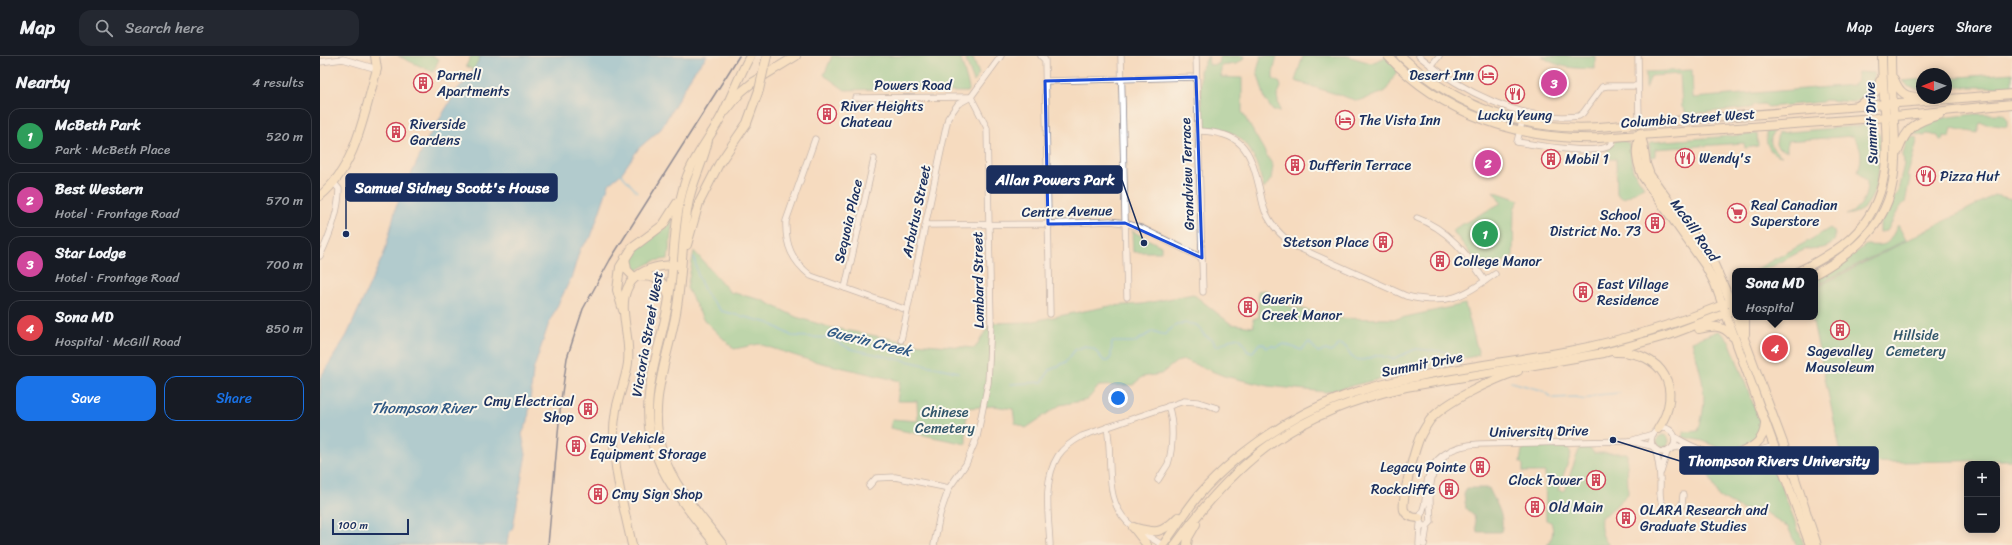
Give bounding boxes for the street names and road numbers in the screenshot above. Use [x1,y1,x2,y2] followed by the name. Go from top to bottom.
[874,73,953,98] street label: Powers Road
[1858,81,1885,165] street label: Summit Drive
[1620,101,1756,136] street label: Columbia Street West
[1173,117,1202,231] street label: Grandview Terrace
[894,163,938,261] street label: Arbutus Street
[827,177,870,266] street label: Sequoia Place
[1664,193,1727,268] street label: McGill Road
[1021,198,1113,225] street label: Centre Avenue
[965,231,992,329] street label: Lombard Street
[624,269,671,399] street label: Victoria Street West
[1379,344,1465,385] street label: Summit Drive
[1489,418,1589,445] street label: University Drive

